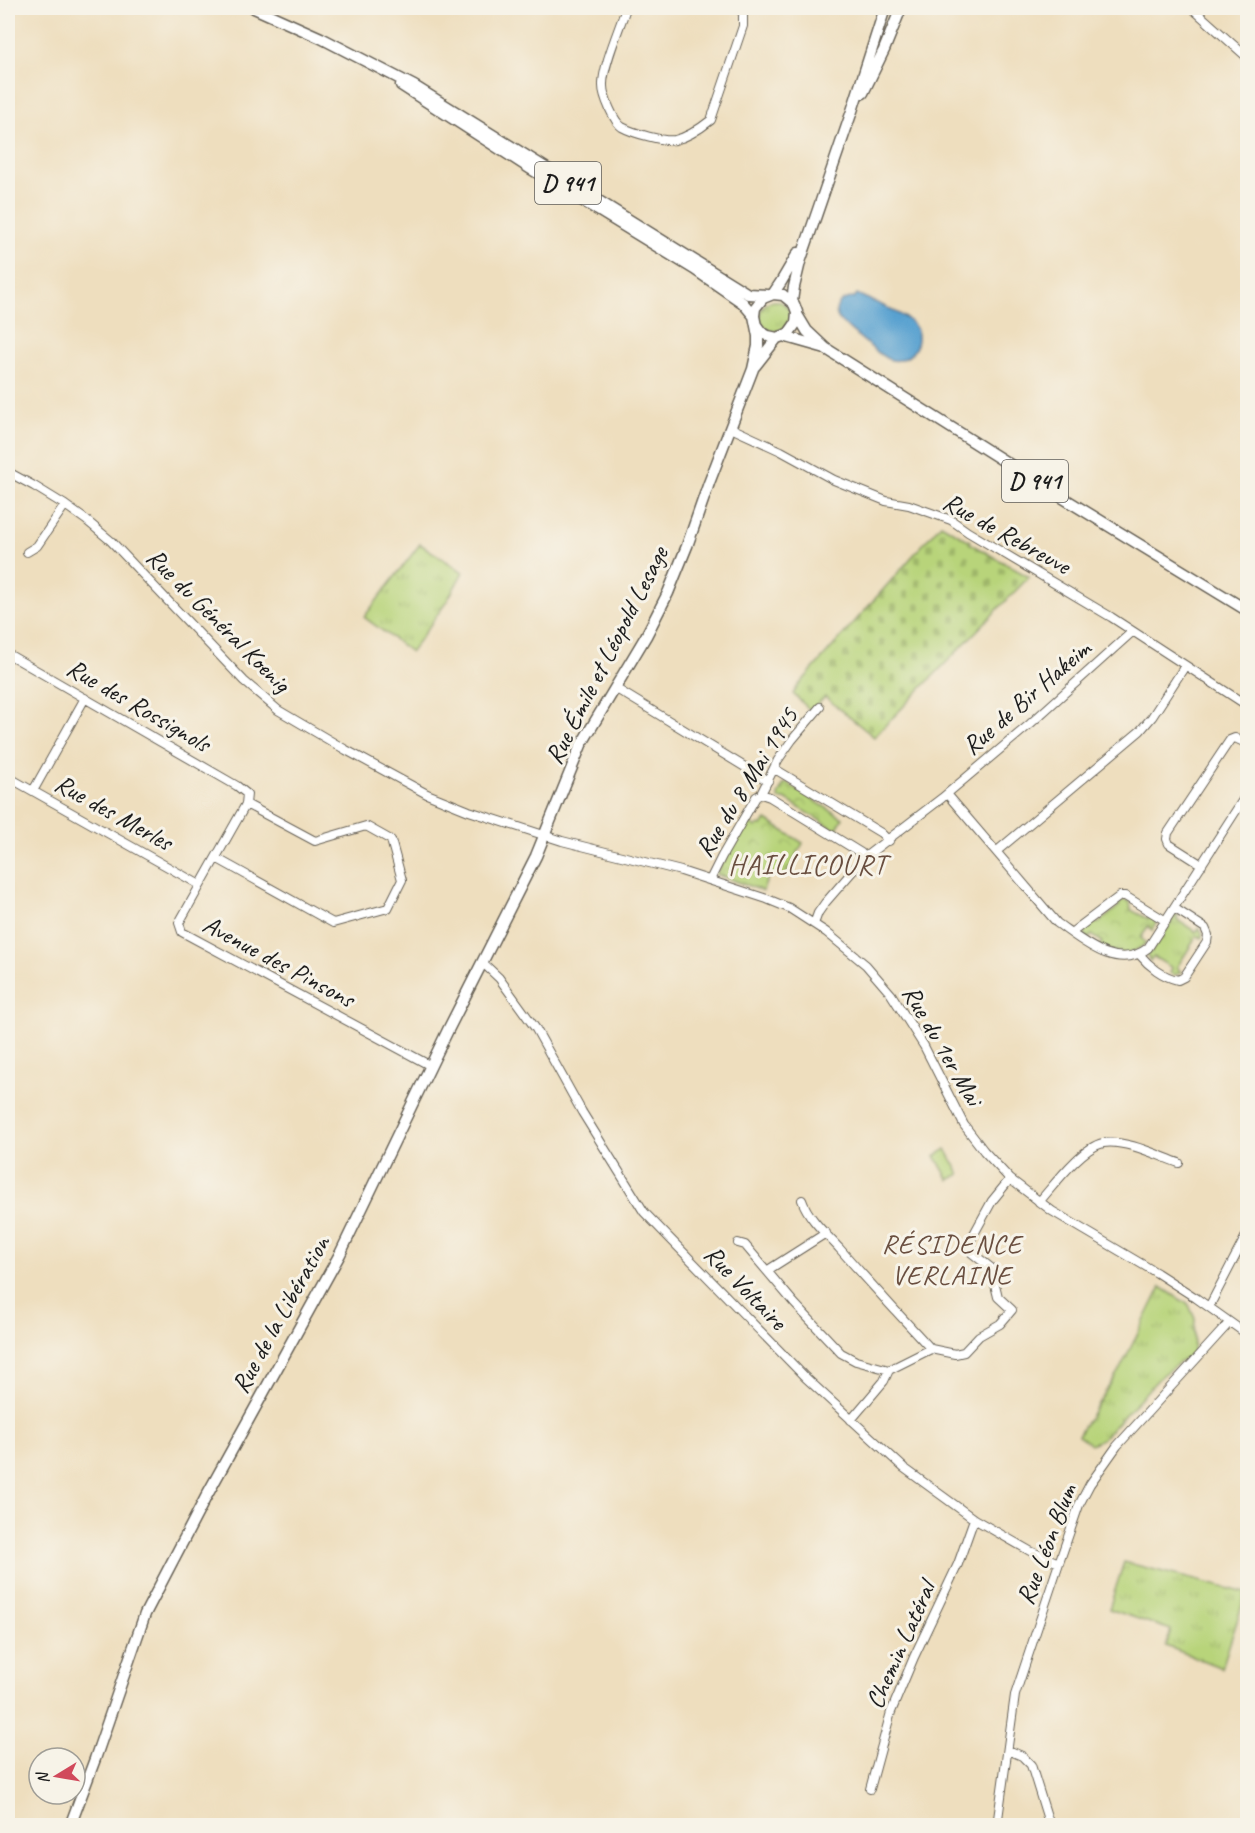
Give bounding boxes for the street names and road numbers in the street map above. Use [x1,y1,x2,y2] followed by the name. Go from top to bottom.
[535,162,601,204] road number: D 941
[1002,460,1068,502] road number: D 941
[937,485,1078,583] street label: Rue de Rebreuve
[537,540,676,770] street label: Rue Émile et Léopold Lesage
[139,541,299,701] street label: Rue du Général Koenig
[955,631,1099,762] street label: Rue de Bir Hakeim
[61,651,218,761] street label: Rue des Rossignols
[687,700,806,863] street label: Rue du 8 Mai 1945
[49,767,180,859] street label: Rue des Merles
[197,908,362,1016] street label: Avenue des Pinsons
[895,979,992,1114] street label: Rue du 1er Mai
[224,1229,338,1399] street label: Rue de la Libération
[697,1238,795,1338] street label: Rue Voltaire
[1008,1478,1085,1609] street label: Rue Léon Blum
[858,1572,945,1714] street label: Chemin Latéral

